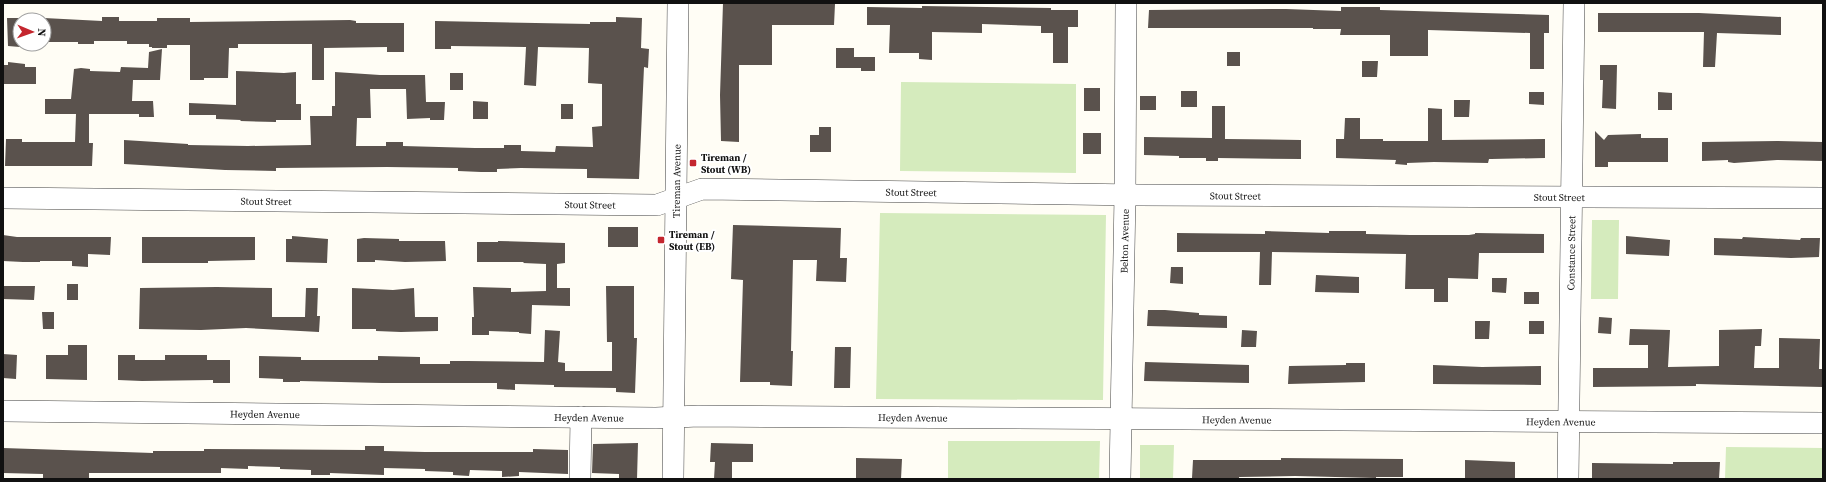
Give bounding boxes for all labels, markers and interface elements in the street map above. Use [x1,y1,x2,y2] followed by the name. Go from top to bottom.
[12,12,52,52] north arrow
[34,28,49,37] text: N
[670,144,684,218] street label: Tireman Avenue
[701,151,751,176] place label: Tireman / Stout (WB)
[688,158,698,168] marker: Tireman / Stout (WB)
[886,186,938,199] street label: Stout Street
[1210,189,1261,203] street label: Stout Street
[1534,191,1585,204] street label: Stout Street
[240,195,292,208] street label: Stout Street
[564,198,616,212] street label: Stout Street
[1118,209,1132,273] street label: Belton Avenue
[1564,215,1578,291] street label: Constance Street
[669,228,715,253] place label: Tireman / Stout (EB)
[656,235,666,245] marker: Tireman / Stout (EB)
[230,407,300,421] street label: Heyden Avenue
[554,411,624,425] street label: Heyden Avenue
[878,411,948,425] street label: Heyden Avenue
[1202,413,1272,427] street label: Heyden Avenue
[1526,415,1596,429] street label: Heyden Avenue

